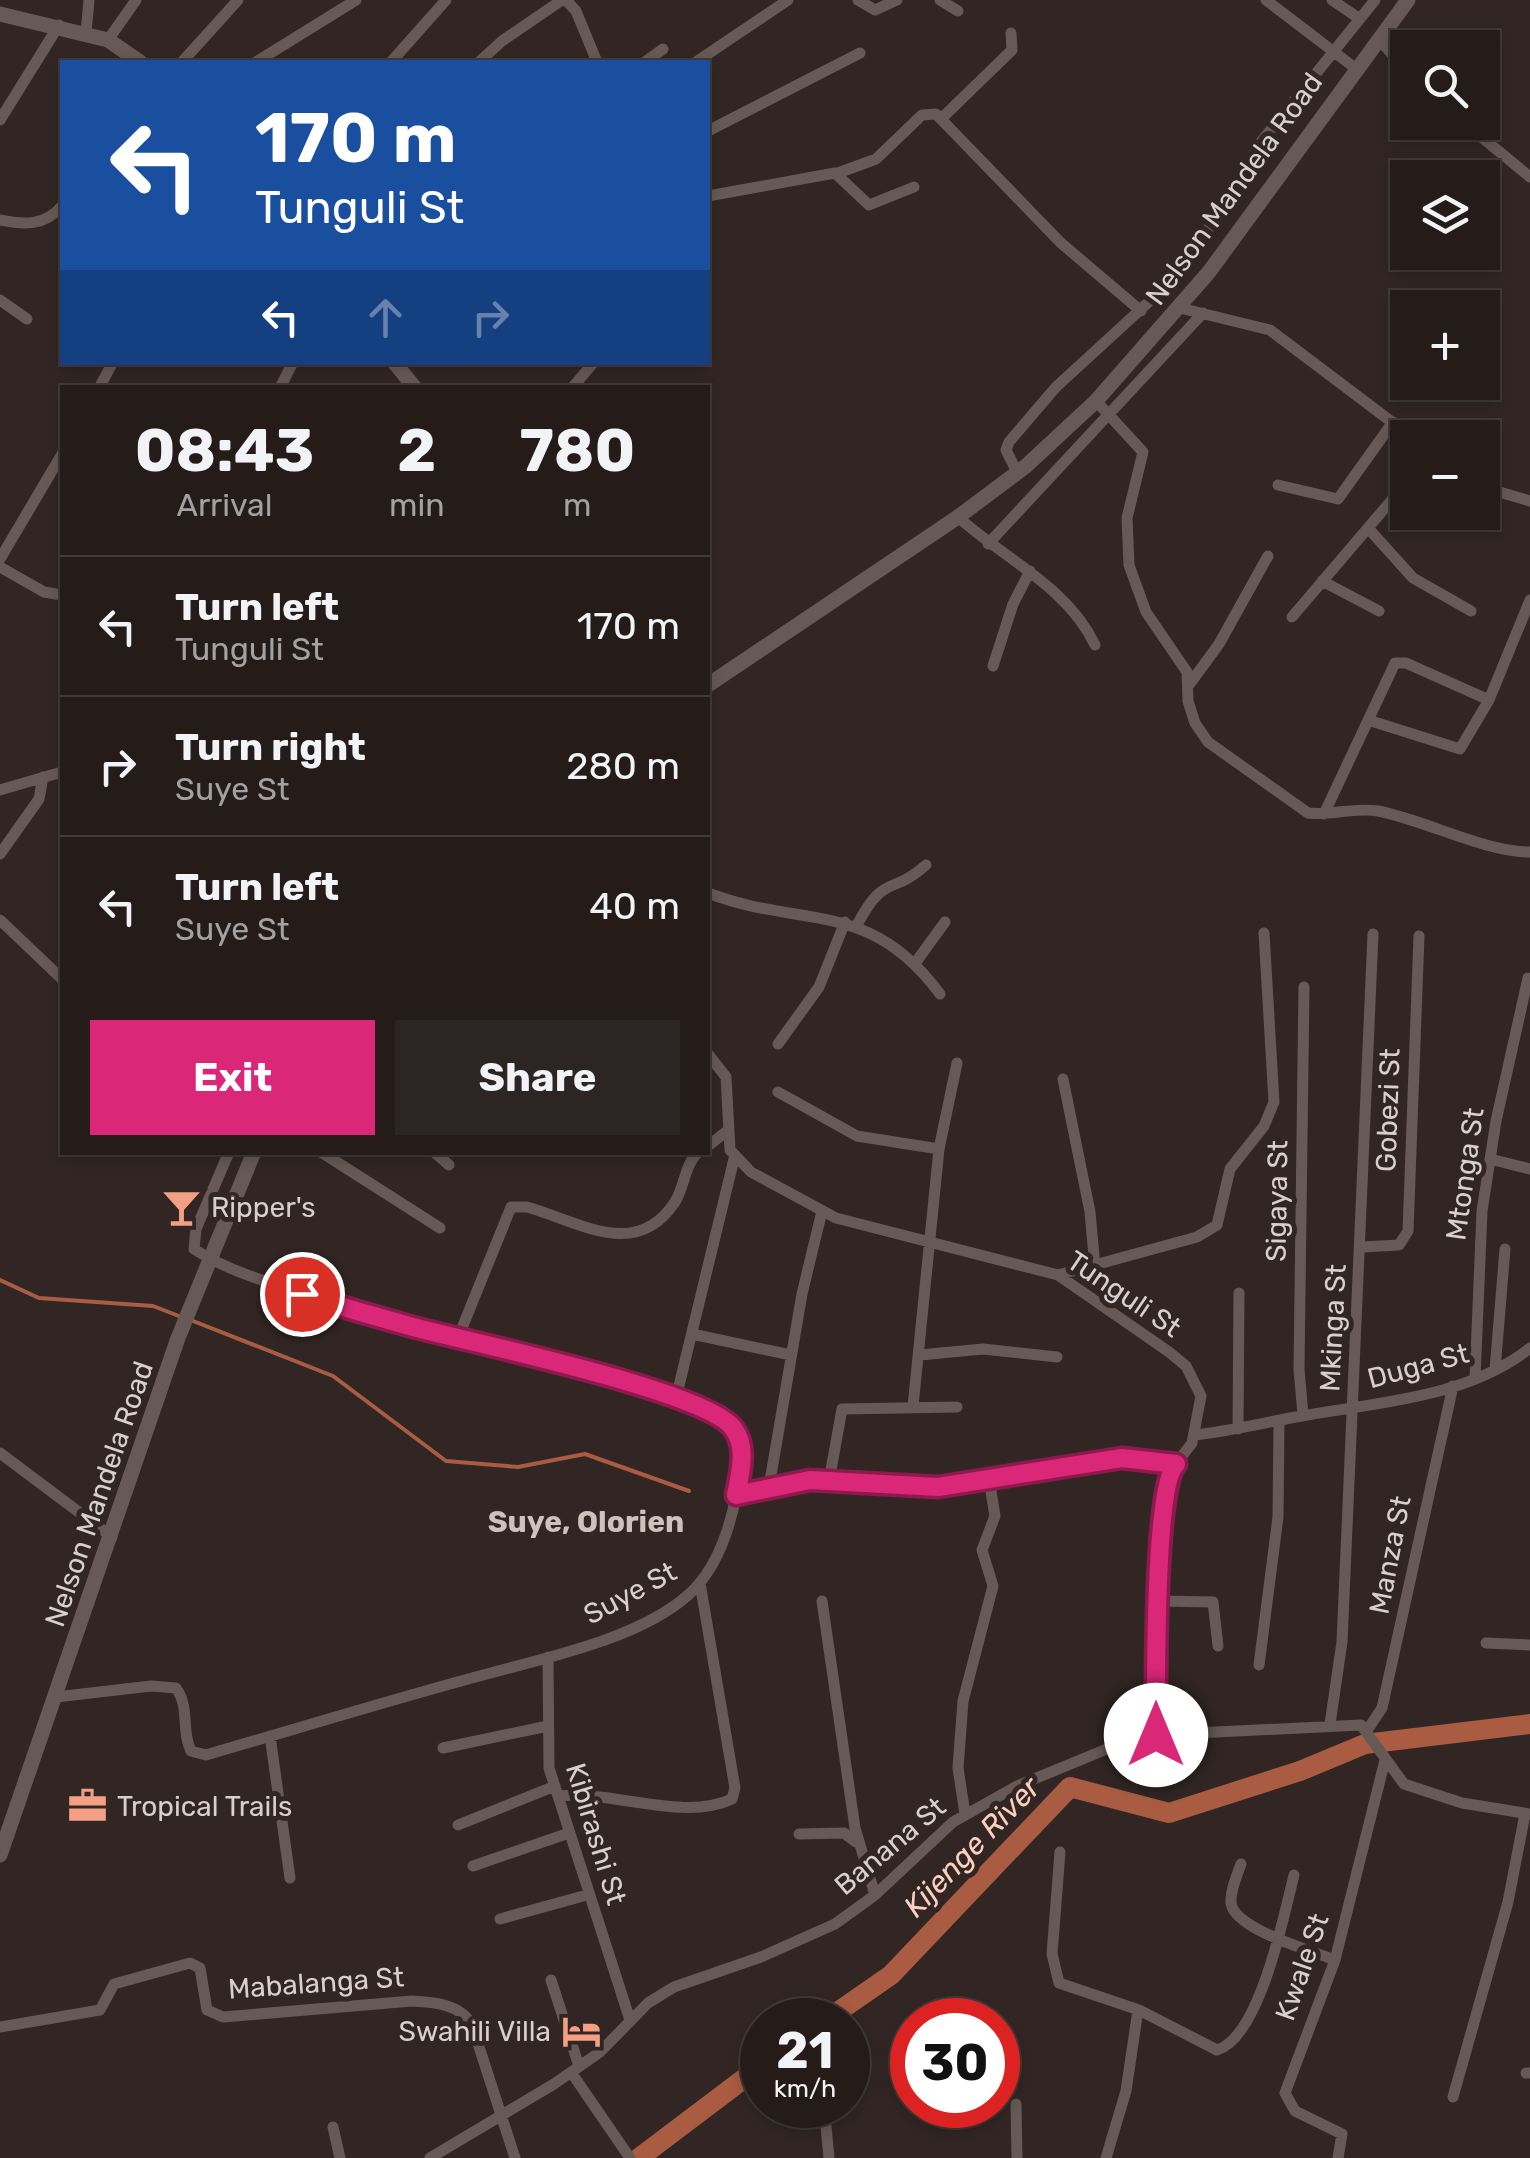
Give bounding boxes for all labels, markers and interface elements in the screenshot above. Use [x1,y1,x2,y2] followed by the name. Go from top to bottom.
[1390,30,1500,530] map controls
[1390,30,1500,140] button: search
[1139,67,1329,311] street label: Nelson Mandela Road
[255,97,457,180] text: 170 m
[90,100,220,230] icon: left
[1390,160,1500,270] button: layers
[255,181,464,234] text: Tunguli St
[253,290,308,345] icon: left
[358,290,413,345] icon: ahead
[463,290,518,345] icon: right
[1390,290,1500,400] button: +
[135,415,314,486] text: 08:43
[397,415,436,486] text: 2
[519,415,635,486] text: 780
[1390,420,1500,530] button: −
[177,486,273,524] text: Arrival
[389,486,445,524] text: min
[563,486,592,524] text: m
[175,584,339,630] text: Turn left
[90,599,145,654] icon: left
[577,603,680,649] text: 170 m
[175,630,324,668] text: Tunguli St
[175,724,366,770] text: Turn right
[90,739,145,794] icon: right
[566,743,680,789] text: 280 m
[175,770,289,808] text: Suye St
[175,864,339,910] text: Turn left
[90,879,145,934] icon: left
[589,883,680,929] text: 40 m
[175,910,289,948] text: Suye St
[90,1020,375,1135] button: Exit
[395,1020,680,1135] button: Share
[1369,1048,1407,1172] street label: Gobezi St
[1439,1105,1491,1242] street label: Mtonga St
[1259,1140,1295,1262] street label: Sigaya St
[160,1186,202,1228] bar icon: Ripper's
[211,1191,316,1224] place label: Ripper's
[1061,1244,1187,1344] street label: Tunguli St
[260,1252,345,1337] pin
[1313,1263,1353,1393] street label: Mkinga St
[275,1267,330,1322] icon: arrive
[1364,1337,1472,1395] street label: Duga St
[38,1357,160,1631] street label: Nelson Mandela Road
[1362,1493,1418,1617] street label: Manza St
[488,1504,684,1540] district label: Suye, Olorien
[578,1555,682,1631] street label: Suye St
[1104,1683,1208,1787] position arrow
[559,1759,633,1909] street label: Kibirashi St
[896,1768,1049,1925] water label: Kijenge River
[66,1785,108,1827] office icon: Tropical Trails
[117,1790,292,1823] place label: Tropical Trails
[828,1790,952,1902] street label: Banana St
[1268,1909,1336,2025] street label: Kwale St
[227,1960,405,2006] street label: Mabalanga St
[890,1998,1020,2128] speed limit sign: 30
[560,2010,602,2052] hotel icon: Swahili Villa
[398,2015,551,2048] place label: Swahili Villa
[776,2021,834,2081] text: 21
[774,2074,836,2103] text: km/h

